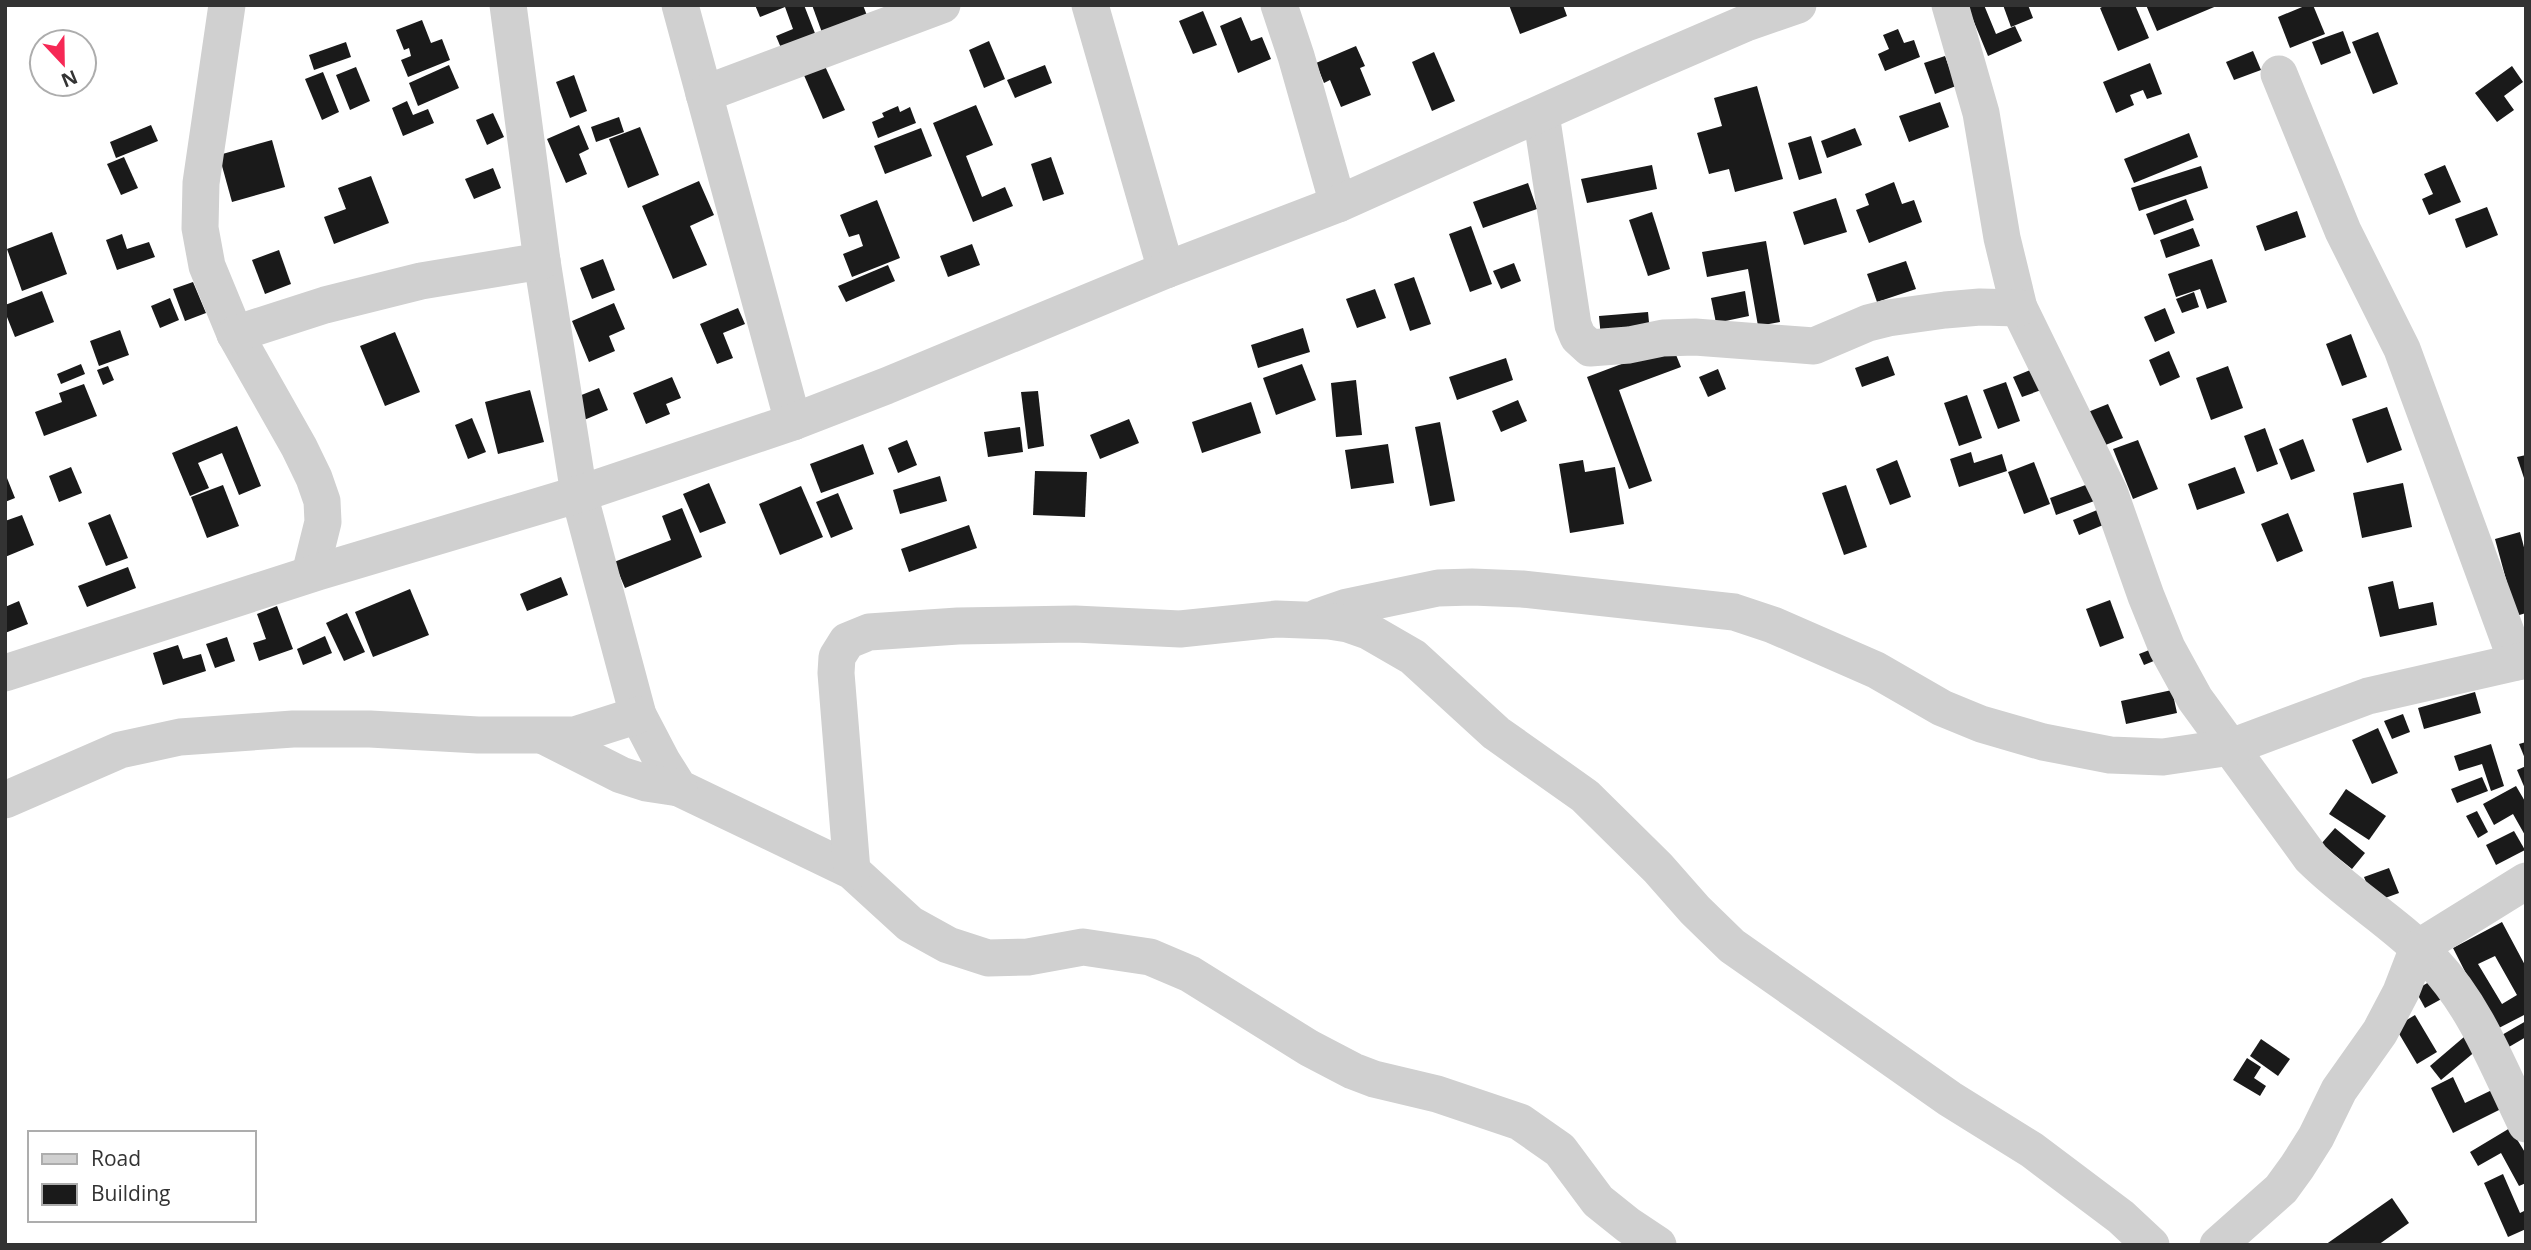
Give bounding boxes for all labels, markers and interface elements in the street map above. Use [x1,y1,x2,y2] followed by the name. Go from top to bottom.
[28,28,98,98] north arrow
[57,64,81,94] text: N
[28,1131,256,1222] legend
[91,1144,141,1172] text: Road
[91,1179,170,1207] text: Building

